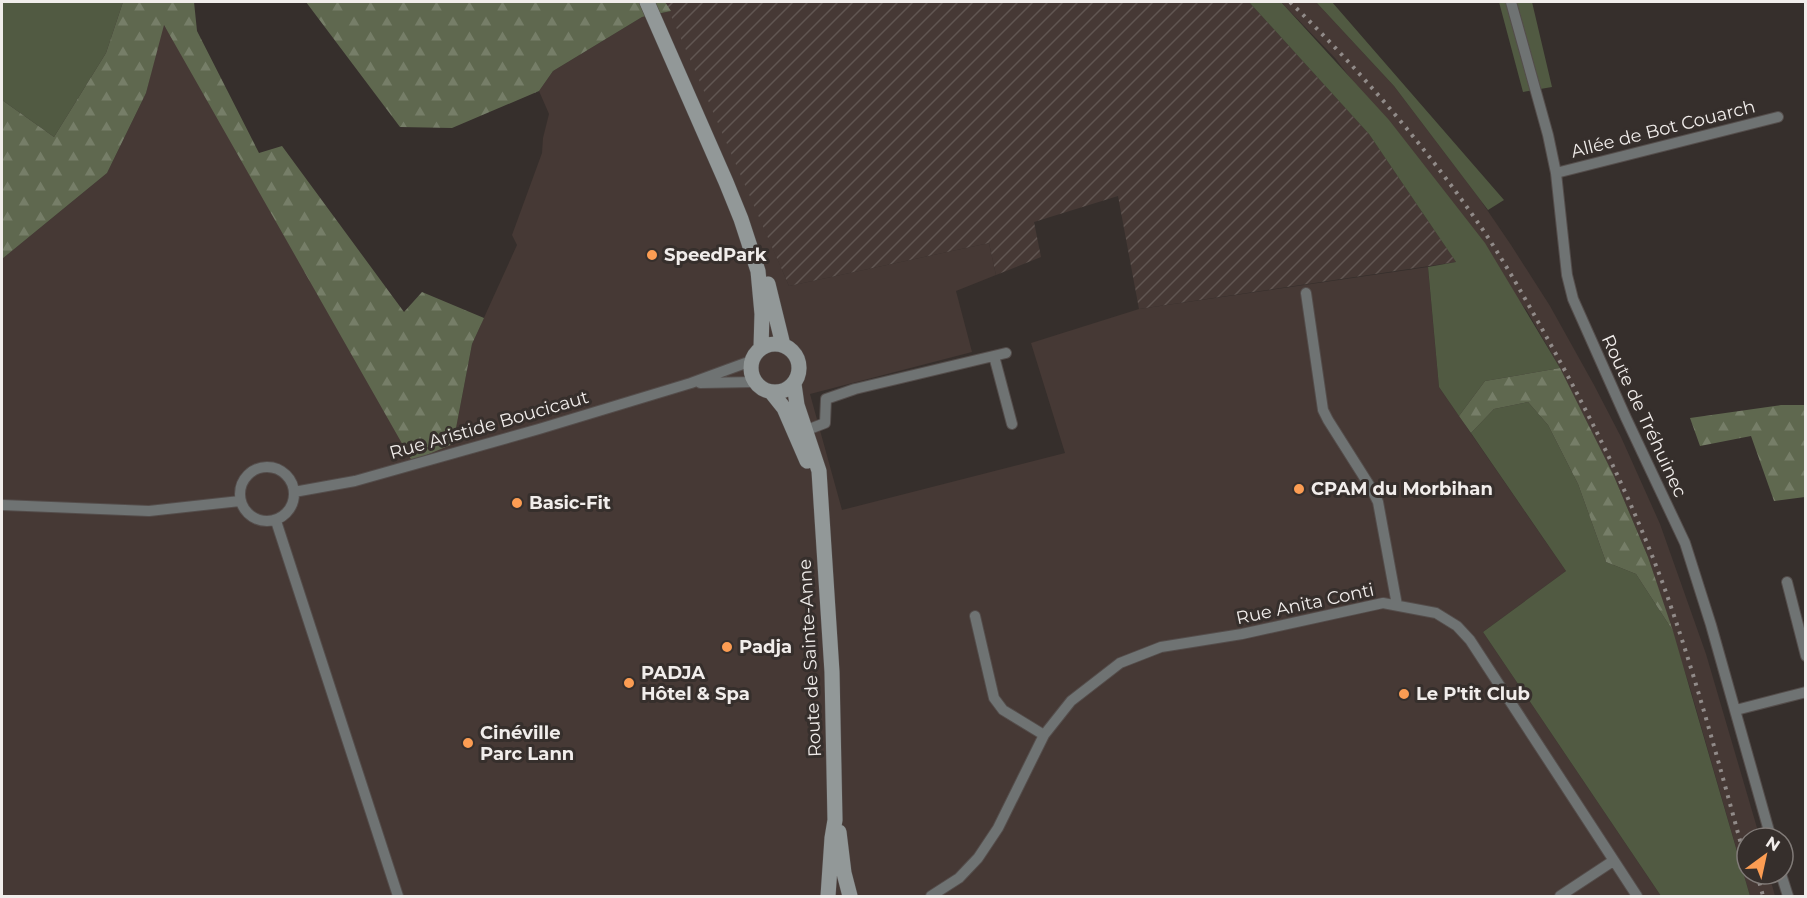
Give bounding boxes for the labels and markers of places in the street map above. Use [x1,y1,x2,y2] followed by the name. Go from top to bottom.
[664,244,767,266] place label: SpeedPark
[645,248,659,262] marker: SpeedPark
[1311,478,1493,500] place label: CPAM du Morbihan
[1292,482,1306,496] marker: CPAM du Morbihan
[529,492,611,514] place label: Basic-Fit
[510,496,524,510] marker: Basic-Fit
[739,636,792,658] place label: Padja
[720,640,734,654] marker: Padja
[641,662,750,705] place label: PADJA Hôtel & Spa
[622,676,636,690] marker: PADJA Hôtel & Spa
[1416,683,1530,705] place label: Le P'tit Club
[1397,687,1411,701] marker: Le P'tit Club
[480,722,574,765] place label: Cinéville Parc Lann
[461,736,475,750] marker: Cinéville Parc Lann

